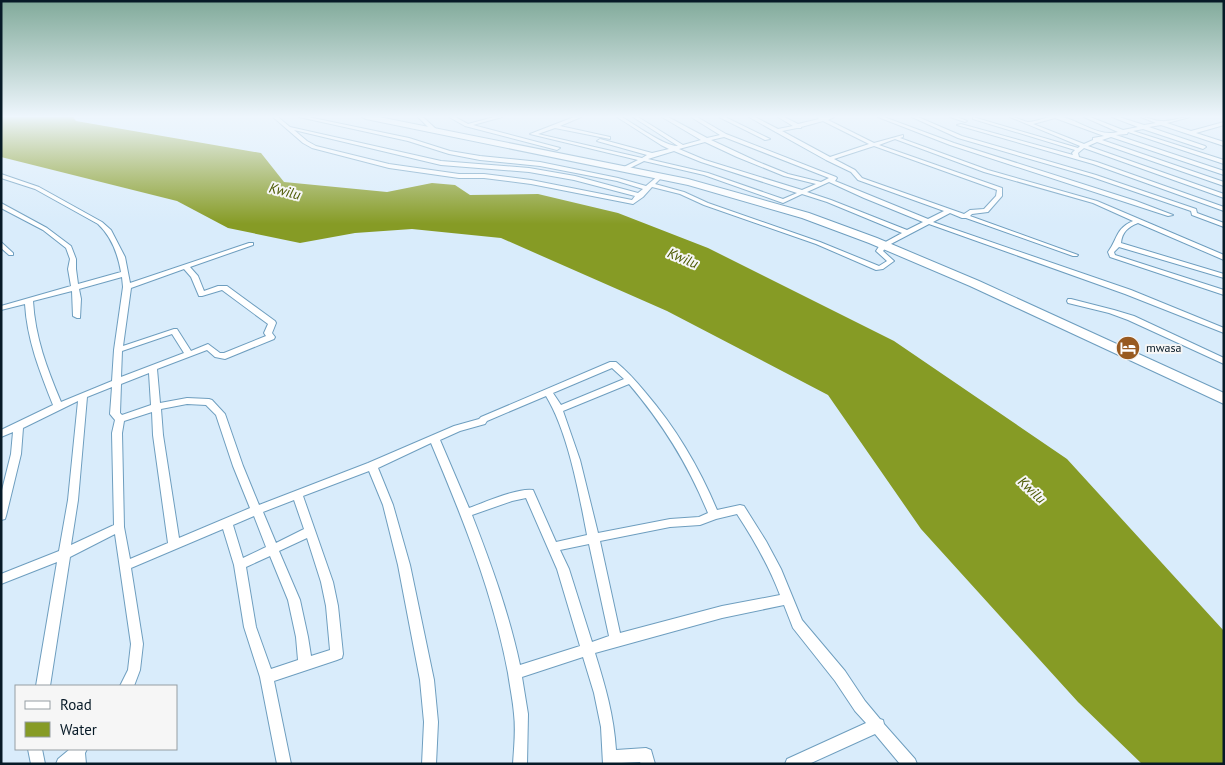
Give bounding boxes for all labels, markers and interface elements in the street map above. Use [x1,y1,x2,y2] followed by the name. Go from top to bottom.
[267,178,303,204] water label: Kwilu
[665,244,701,272] water label: Kwilu
[1115,335,1141,361] hotel icon: mwasa
[1146,340,1182,355] place label: mwasa
[1014,473,1050,507] water label: Kwilu
[15,685,178,750] legend
[60,695,92,714] text: Road
[60,720,97,739] text: Water

